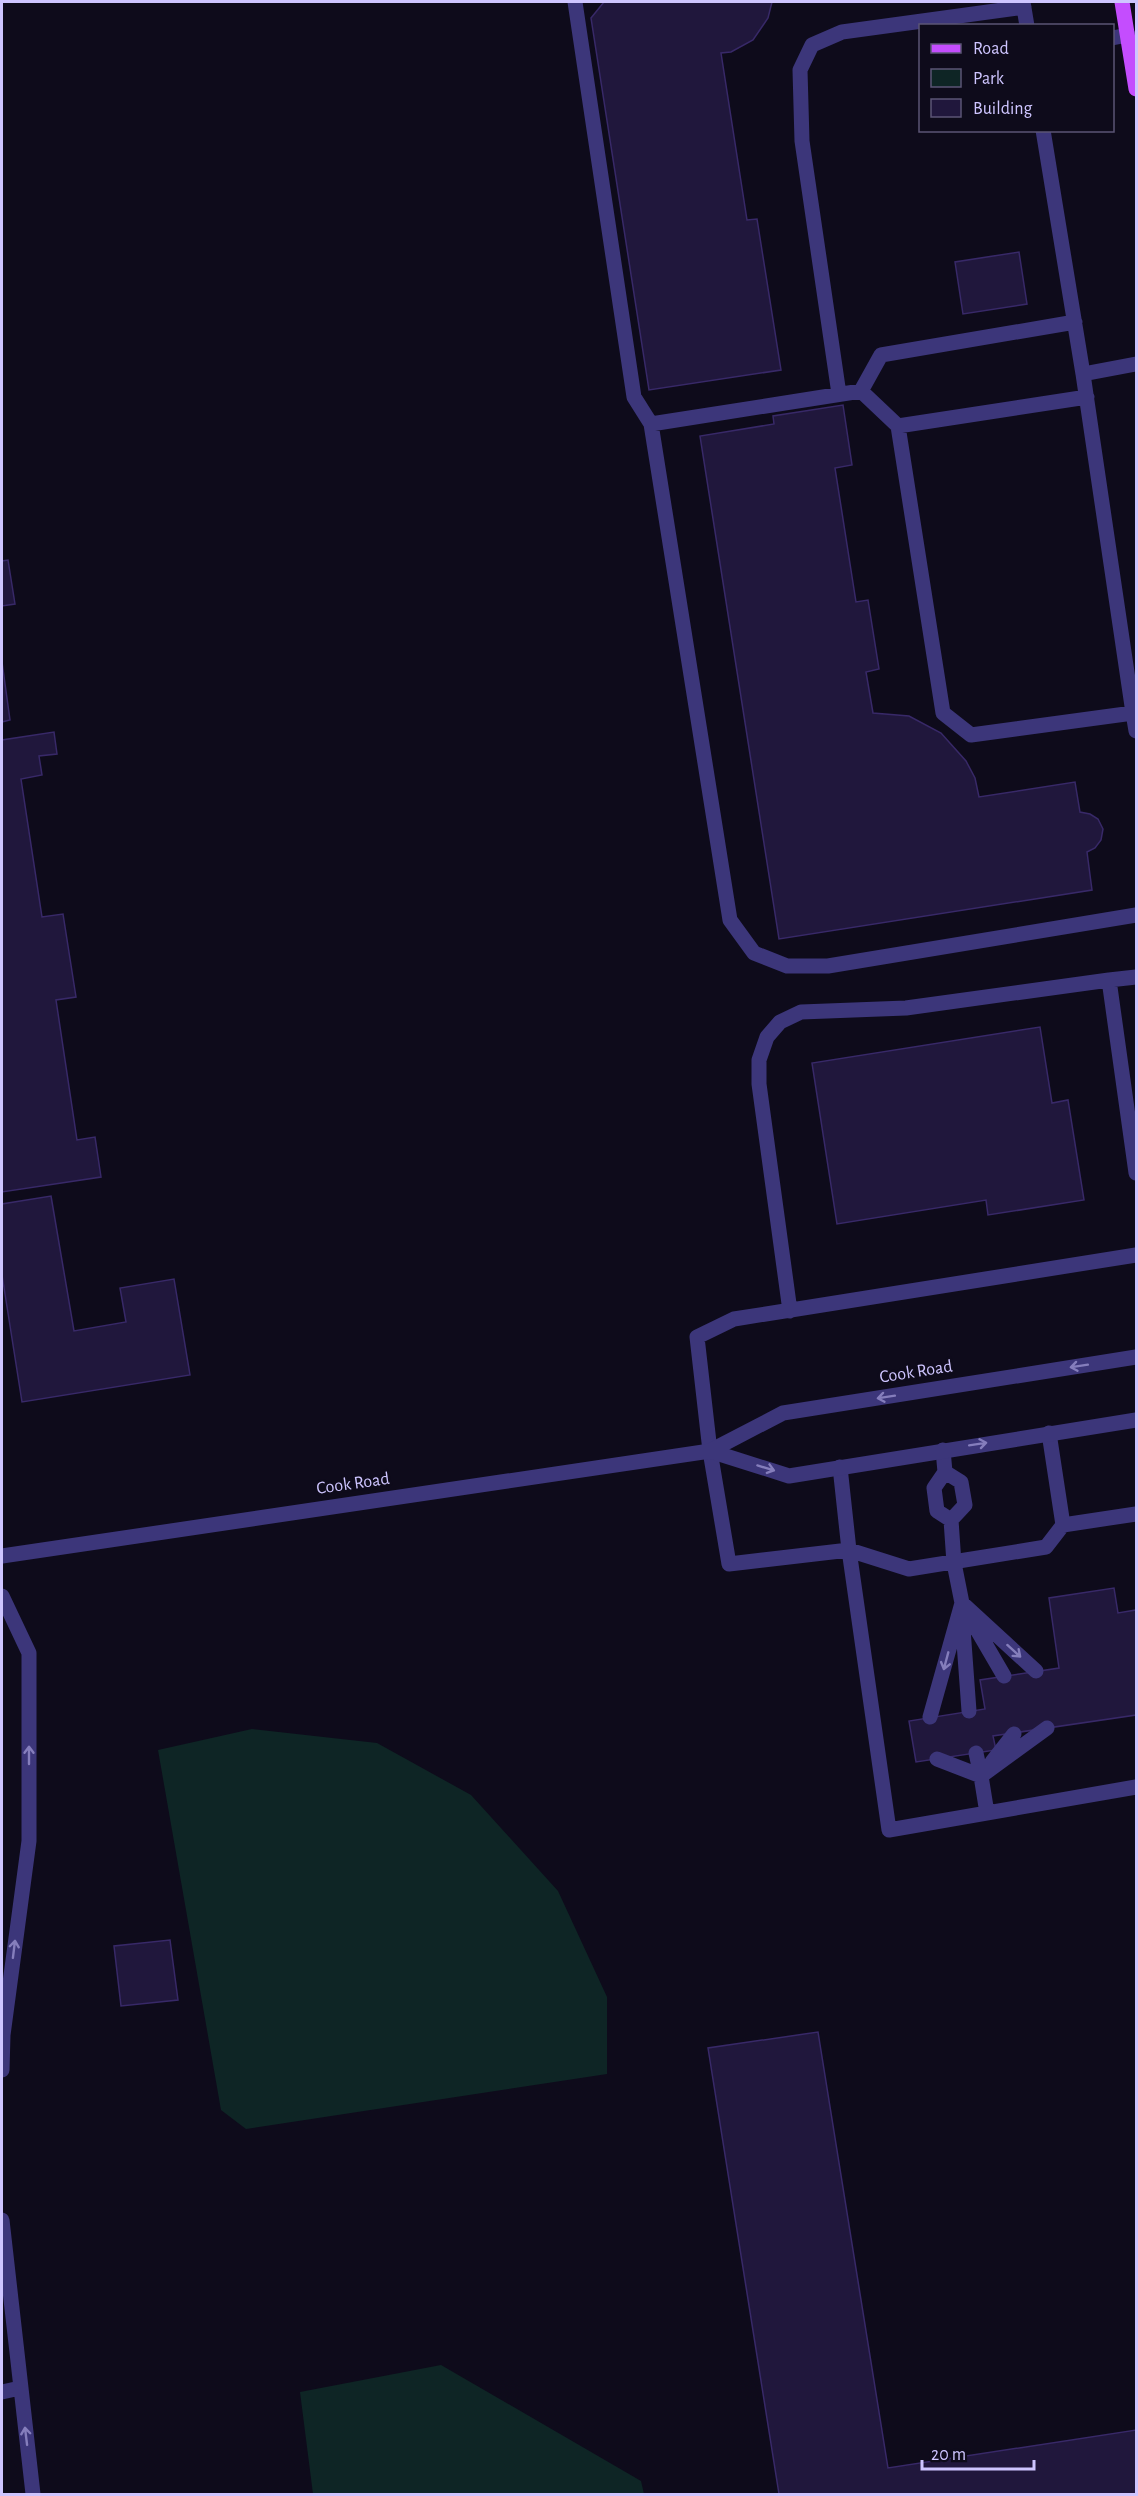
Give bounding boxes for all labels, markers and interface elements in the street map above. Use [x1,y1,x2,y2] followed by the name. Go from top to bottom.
[919,24,1114,132] legend
[973,40,1009,58] text: Road
[973,70,1005,88] text: Park
[973,100,1033,118] text: Building
[878,1357,954,1387] street label: Cook Road
[1069,1361,1089,1372] one-way arrow
[877,1391,897,1402] one-way arrow
[968,1439,988,1450] one-way arrow
[756,1463,775,1474] one-way arrow
[315,1470,391,1498] street label: Cook Road
[1007,1644,1022,1658] one-way arrow
[939,1651,951,1670] one-way arrow
[23,1745,35,1765] one-way arrow
[9,1939,20,1959] one-way arrow
[20,2427,31,2447] one-way arrow
[922,2433,1034,2471] scale bar
[931,2446,966,2464] text: 20 m

